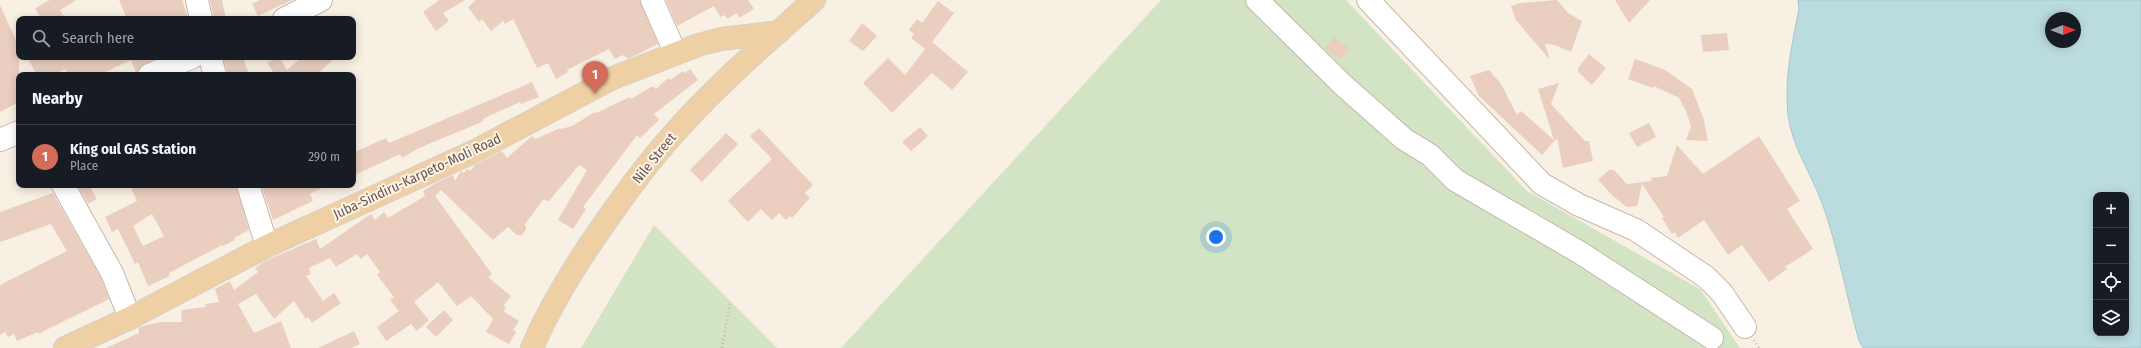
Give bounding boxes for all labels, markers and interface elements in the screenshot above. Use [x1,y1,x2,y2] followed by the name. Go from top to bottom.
[2045,12,2081,48] north arrow
[16,16,356,60] search box
[30,27,52,49] icon: search
[62,29,134,47] text: Search here
[582,61,608,94] pin: 1
[32,88,83,109] text: Nearby
[629,129,680,187] street label: Nile Street
[331,130,504,223] street label: Juba-Sindiru-Karpeto-Moli Road
[70,140,196,158] text: King oul GAS station
[42,149,48,164] text: 1
[308,149,340,164] text: 290 m
[70,158,98,173] text: Place
[2093,192,2129,336] map controls
[2093,192,2129,228] button: +
[1206,227,1226,247] your location
[2093,228,2129,264] button: −
[2093,264,2129,300] button: locate
[2093,300,2129,336] button: layers

